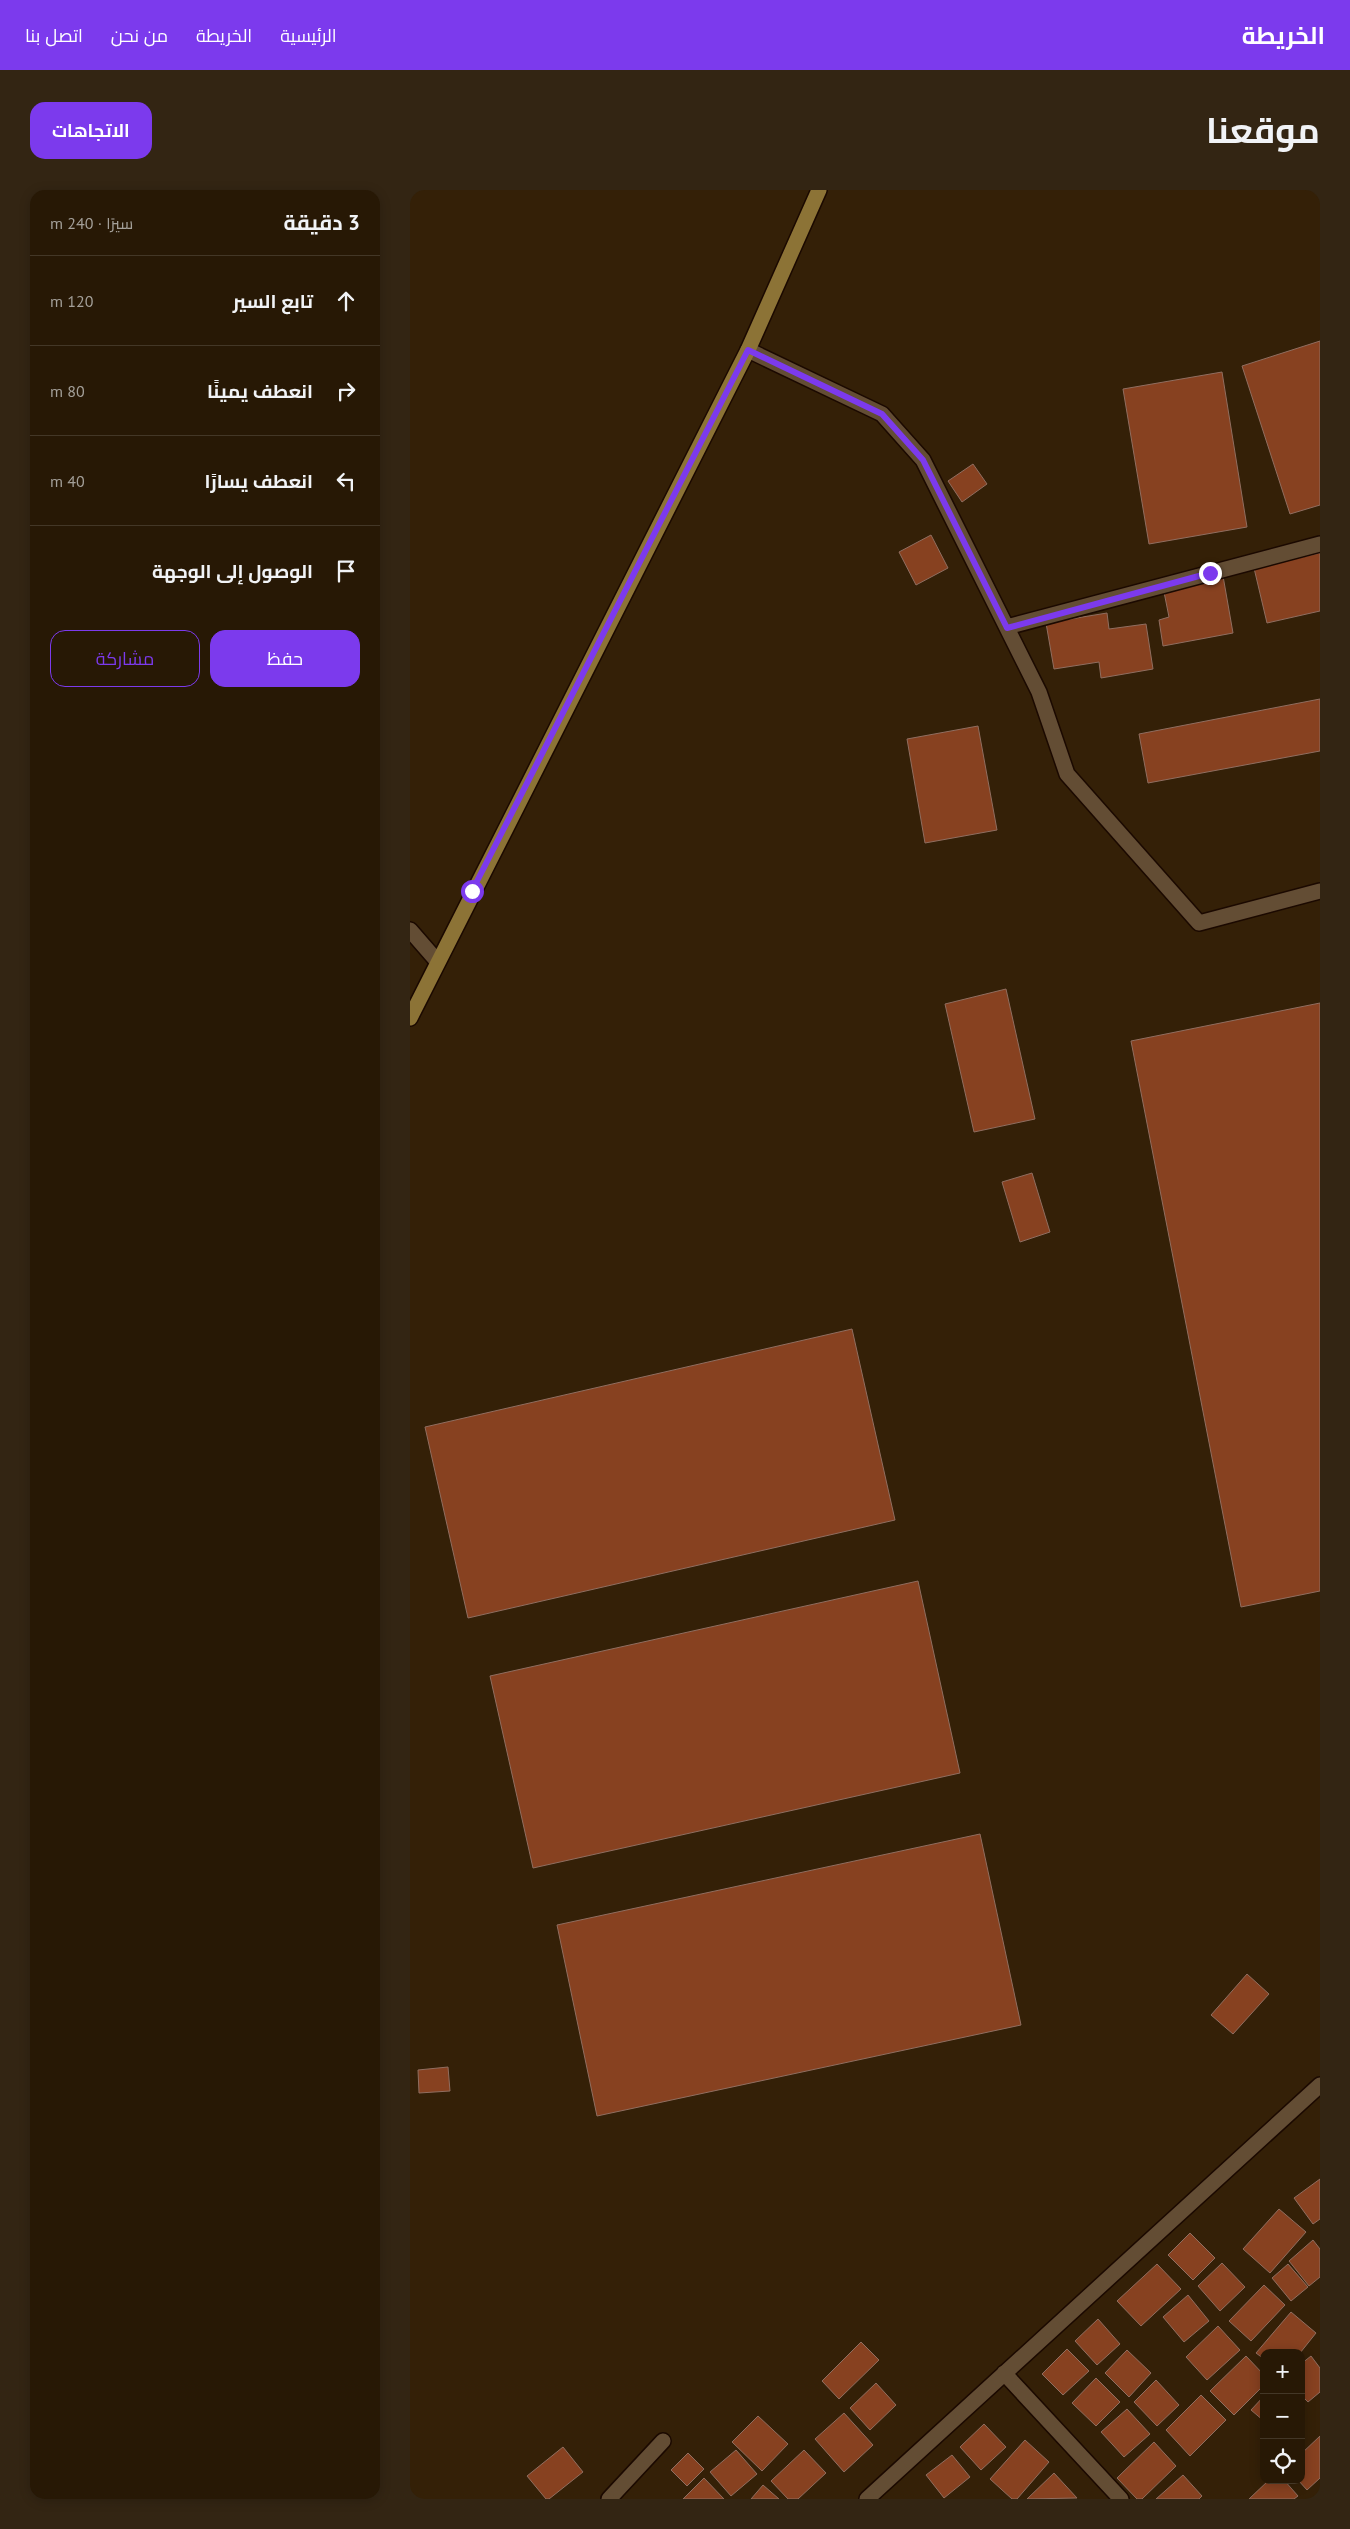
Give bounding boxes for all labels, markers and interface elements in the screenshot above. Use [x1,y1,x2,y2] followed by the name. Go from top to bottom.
[1242,20,1325,51] text: الخريطة
[25,24,83,47] text: اتصل بنا
[111,24,168,47] text: من نحن
[196,24,252,47] text: الخريطة
[280,24,337,47] text: الرئيسية
[30,102,152,159] button: الاتجاهات
[1206,107,1320,153] text: موقعنا
[283,209,360,236] text: 3 دقيقة
[50,213,133,233] text: سيرًا · 240 m
[332,287,360,315] icon: ahead
[233,289,313,313] text: تابع السير
[50,291,93,311] text: 120 m
[332,377,360,405] icon: right
[207,379,313,403] text: انعطف يمينًا
[50,381,85,401] text: 80 m
[332,467,360,495] icon: left
[205,469,313,493] text: انعطف يسارًا
[50,471,85,491] text: 40 m
[332,557,360,585] icon: arrive
[152,559,313,583] text: الوصول إلى الوجهة
[1199,562,1222,585] route end
[50,630,200,687] button: مشاركة
[210,630,360,687] button: حفظ
[461,880,484,903] route start
[1260,2349,1305,2484] map controls
[1260,2349,1305,2394] button: +
[1260,2394,1305,2439] button: −
[1260,2439,1305,2484] button: locate

